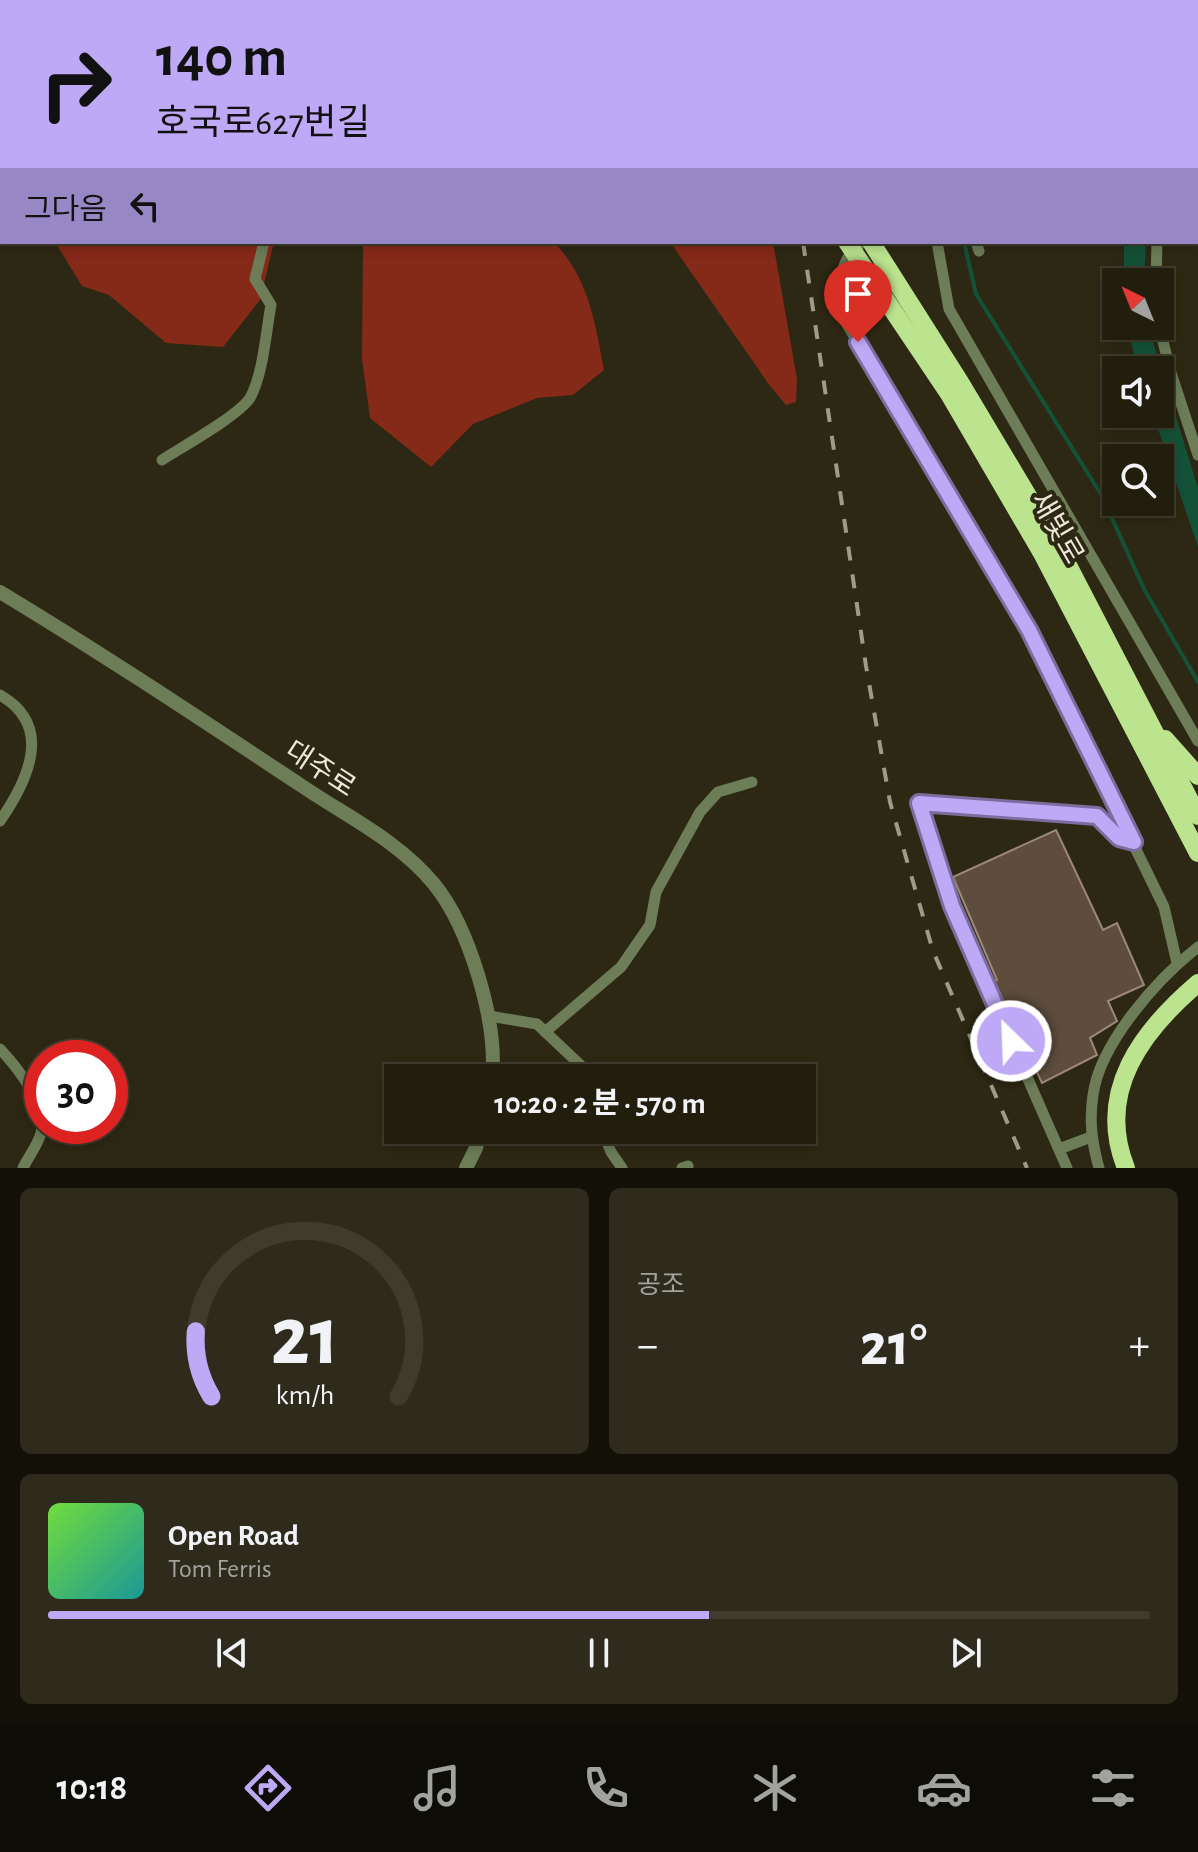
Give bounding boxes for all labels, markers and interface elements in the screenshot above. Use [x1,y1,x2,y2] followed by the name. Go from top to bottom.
[156,30,287,86] text: 140 m
[24,32,128,136] icon: right
[156,105,370,141] text: 호국로627번길
[123,184,167,228] icon: left
[24,195,107,225] text: 그다음
[824,260,892,342] pin
[1102,268,1174,340] north arrow
[1102,268,1174,516] map controls
[836,272,880,316] icon: arrive
[1102,356,1174,428] button: sound
[1102,444,1174,516] button: search
[1025,487,1089,568] street label: 새빛로
[280,735,361,802] street label: 대주로
[969,999,1053,1083] position arrow
[24,1040,128,1144] speed limit sign: 30
[494,1089,706,1119] text: 10:20 · 2 분 · 570 m
[637,1272,685,1298] text: 공조
[270,1296,339,1380] text: 21
[860,1316,927,1376] text: 21°
[637,1324,658,1368] text: −
[1129,1324,1150,1368] text: +
[275,1381,334,1410] text: km/h
[168,1521,299,1551] text: Open Road
[168,1556,272,1582] text: Tom Ferris
[210,1631,254,1675] icon: previous
[577,1631,621,1675] icon: pause
[944,1631,988,1675] icon: next
[240,1760,296,1816] icon: directions
[409,1760,465,1816] icon: music
[578,1760,634,1816] icon: phone
[747,1760,803,1816] icon: climate
[916,1760,972,1816] icon: car
[1085,1760,1141,1816] icon: filters
[57,1770,127,1806] text: 10:18

